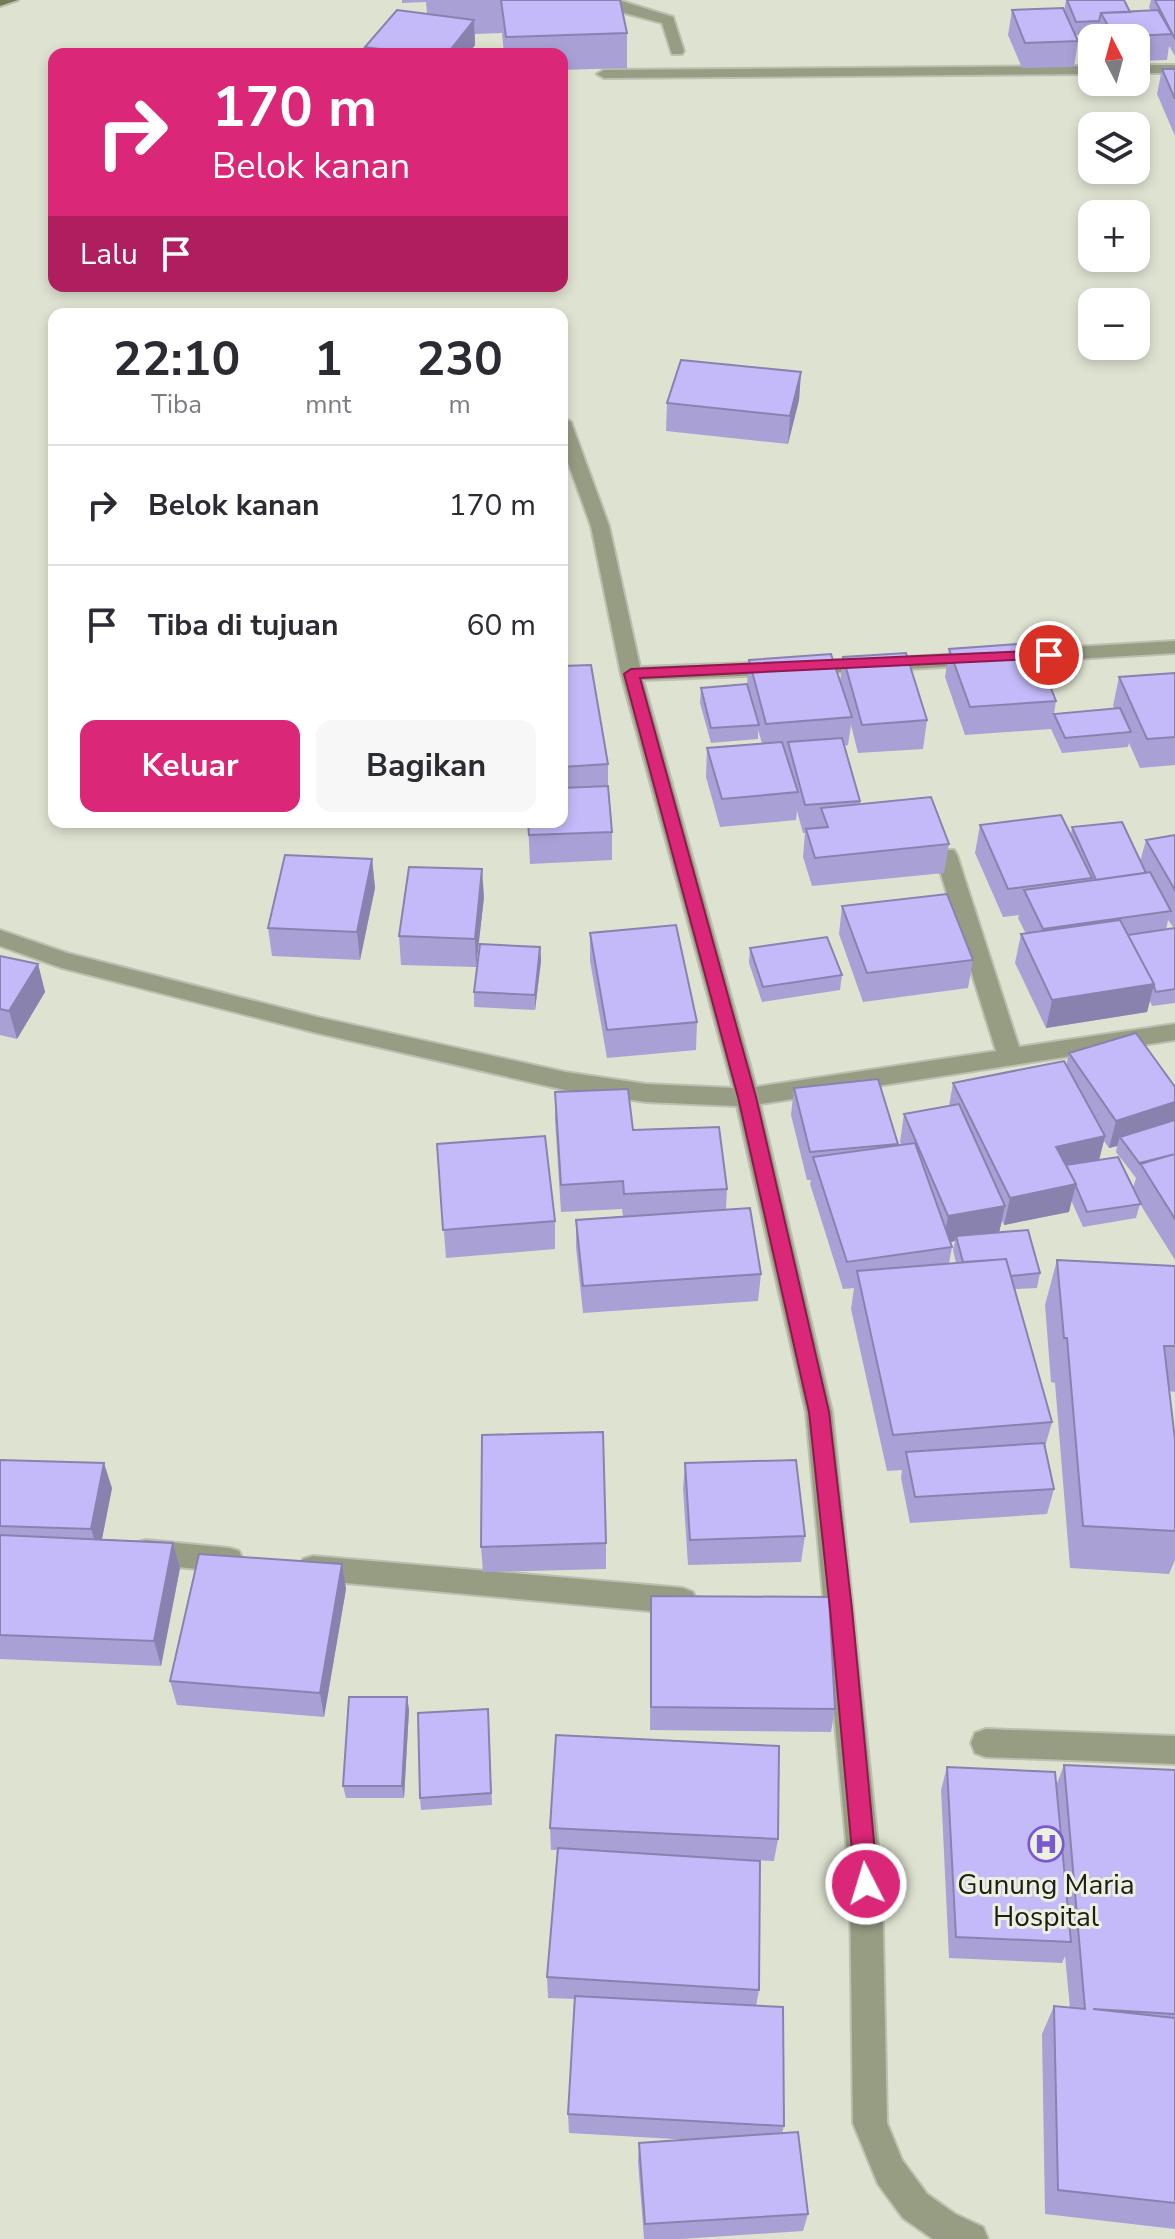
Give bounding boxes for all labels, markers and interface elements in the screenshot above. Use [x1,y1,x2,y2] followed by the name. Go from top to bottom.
[1078,24,1150,96] north arrow
[1078,24,1150,360] map controls
[212,69,377,146] text: 170 m
[80,80,184,184] icon: right
[1078,112,1150,184] button: layers
[212,142,410,191] text: Belok kanan
[1078,200,1150,272] button: +
[154,232,198,276] icon: arrive
[80,234,138,275] text: Lalu
[1078,288,1150,360] button: −
[113,326,240,392] text: 22:10
[314,326,343,392] text: 1
[416,326,503,392] text: 230
[151,387,202,422] text: Tiba
[305,387,351,422] text: mnt
[449,387,471,422] text: m
[80,483,124,527] icon: right
[148,485,320,526] text: Belok kanan
[449,485,536,526] text: 170 m
[80,603,124,647] icon: arrive
[148,605,339,646] text: Tiba di tujuan
[467,605,536,646] text: 60 m
[1015,621,1083,689] pin
[1027,633,1071,677] icon: arrive
[80,720,300,812] button: Keluar
[316,720,536,812] button: Bagikan
[1027,1825,1065,1863] hospital icon: Gunung Maria Hospital
[824,1842,908,1926] position arrow
[957,1866,1135,1936] place label: Gunung Maria Hospital

